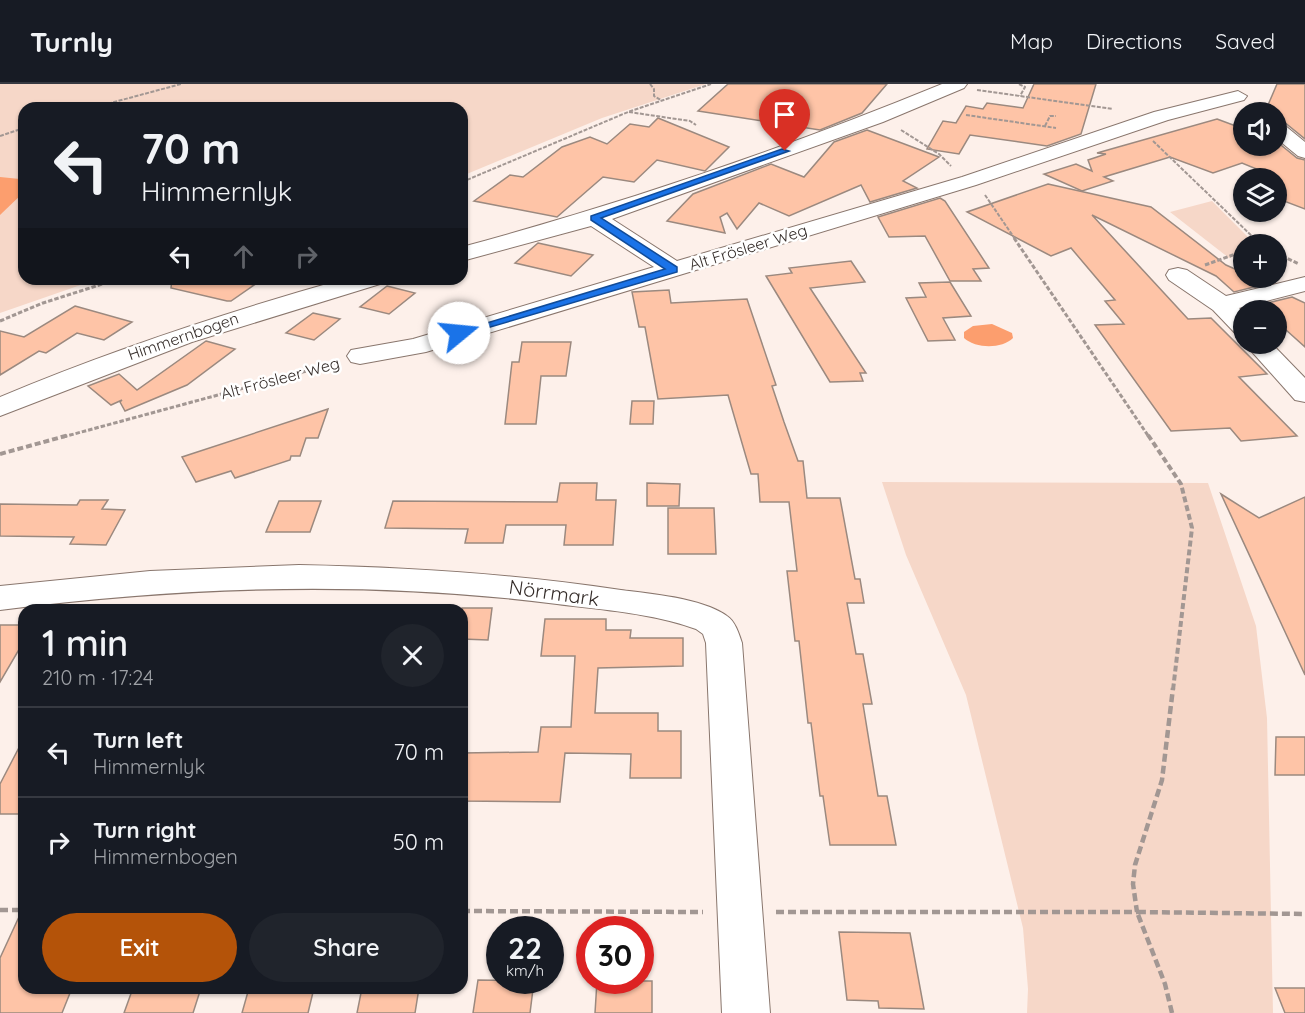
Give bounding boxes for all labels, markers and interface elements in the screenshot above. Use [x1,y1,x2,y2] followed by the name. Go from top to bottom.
[30,24,113,59] text: Turnly
[1010,28,1053,54] text: Map
[1086,28,1182,54] text: Directions
[1215,28,1275,54] text: Saved
[759,89,810,151] pin
[768,98,801,131] icon: arrive
[1233,102,1287,354] map controls
[1233,102,1287,156] button: sound
[141,122,240,175] text: 70 m
[42,126,120,204] icon: left
[1233,168,1287,222] button: layers
[141,174,292,208] text: Himmernlyk
[687,220,809,274] street label: Alt Frösleer Weg
[1233,234,1287,288] button: +
[164,240,197,273] icon: left
[227,240,260,273] icon: ahead
[290,240,323,273] icon: right
[1233,300,1287,354] button: −
[427,301,491,365] position arrow
[125,308,241,364] street label: Himmernbogen
[218,353,342,403] street label: Alt Frösleer Weg
[507,574,601,611] street label: Nörrmark
[42,620,128,665] text: 1 min
[381,624,444,687] button: close
[42,665,154,690] text: 210 m · 17:24
[93,726,183,754] text: Turn left
[42,736,75,769] icon: left
[394,738,444,766] text: 70 m
[93,754,205,779] text: Himmernlyk
[93,816,197,844] text: Turn right
[42,826,75,859] icon: right
[393,828,444,856] text: 50 m
[93,844,238,869] text: Himmernbogen
[42,913,237,982] button: Exit
[249,913,444,982] button: Share
[576,916,654,994] speed limit sign: 30
[508,929,542,967] text: 22
[506,961,544,980] text: km/h

